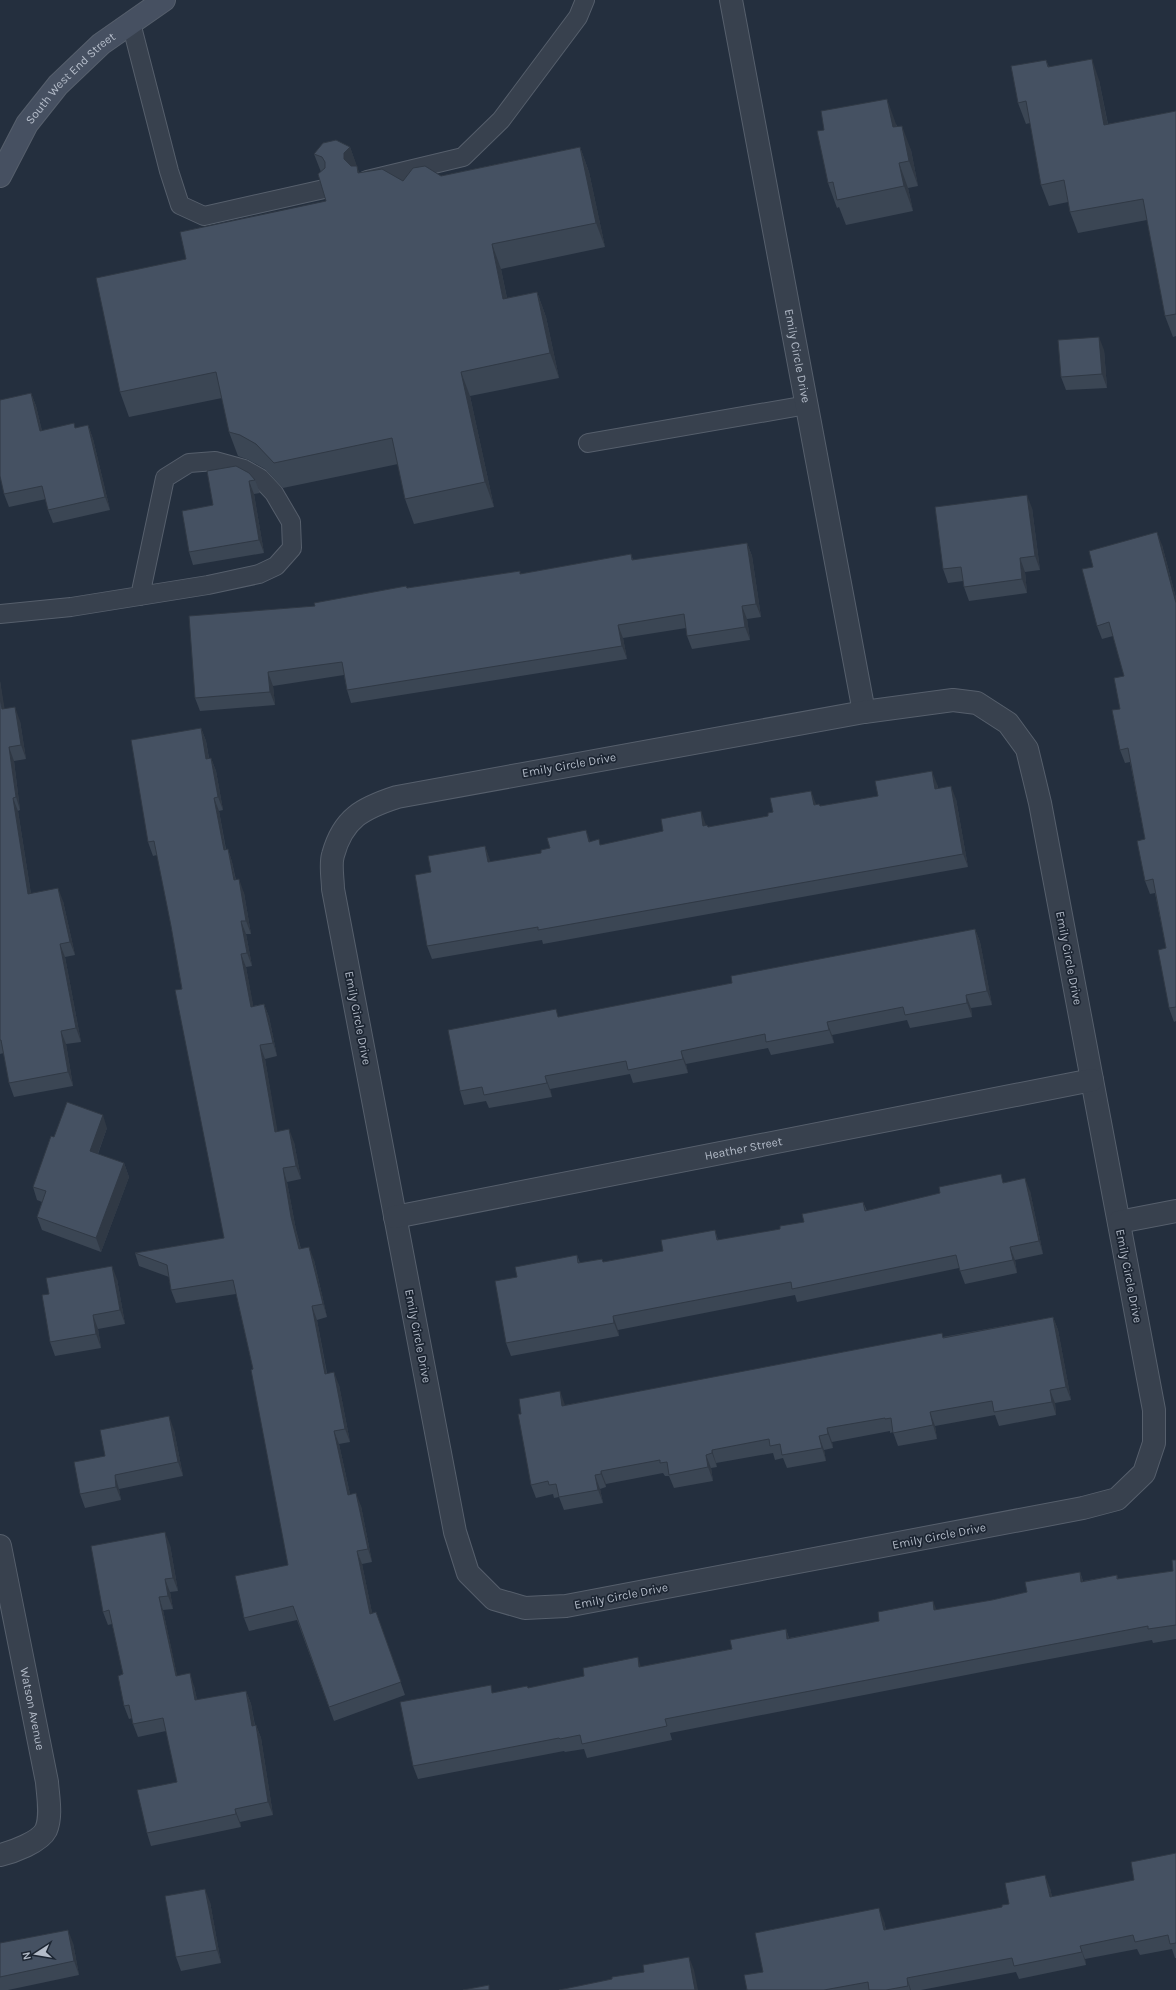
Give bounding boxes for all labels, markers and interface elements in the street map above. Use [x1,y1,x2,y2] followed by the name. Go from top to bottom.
[23,29,118,127] street label: South West End Street
[782,308,813,404] street label: Emily Circle Drive
[521,750,617,780] street label: Emily Circle Drive
[1053,910,1085,1006] street label: Emily Circle Drive
[342,970,374,1066] street label: Emily Circle Drive
[703,1134,784,1163] street label: Heather Street
[1113,1228,1145,1324] street label: Emily Circle Drive
[402,1288,434,1384] street label: Emily Circle Drive
[891,1520,987,1552] street label: Emily Circle Drive
[573,1580,669,1612] street label: Emily Circle Drive
[17,1666,47,1751] street label: Watson Avenue
[16,1934,56,1974] north arrow
[20,1951,34,1961] text: N

